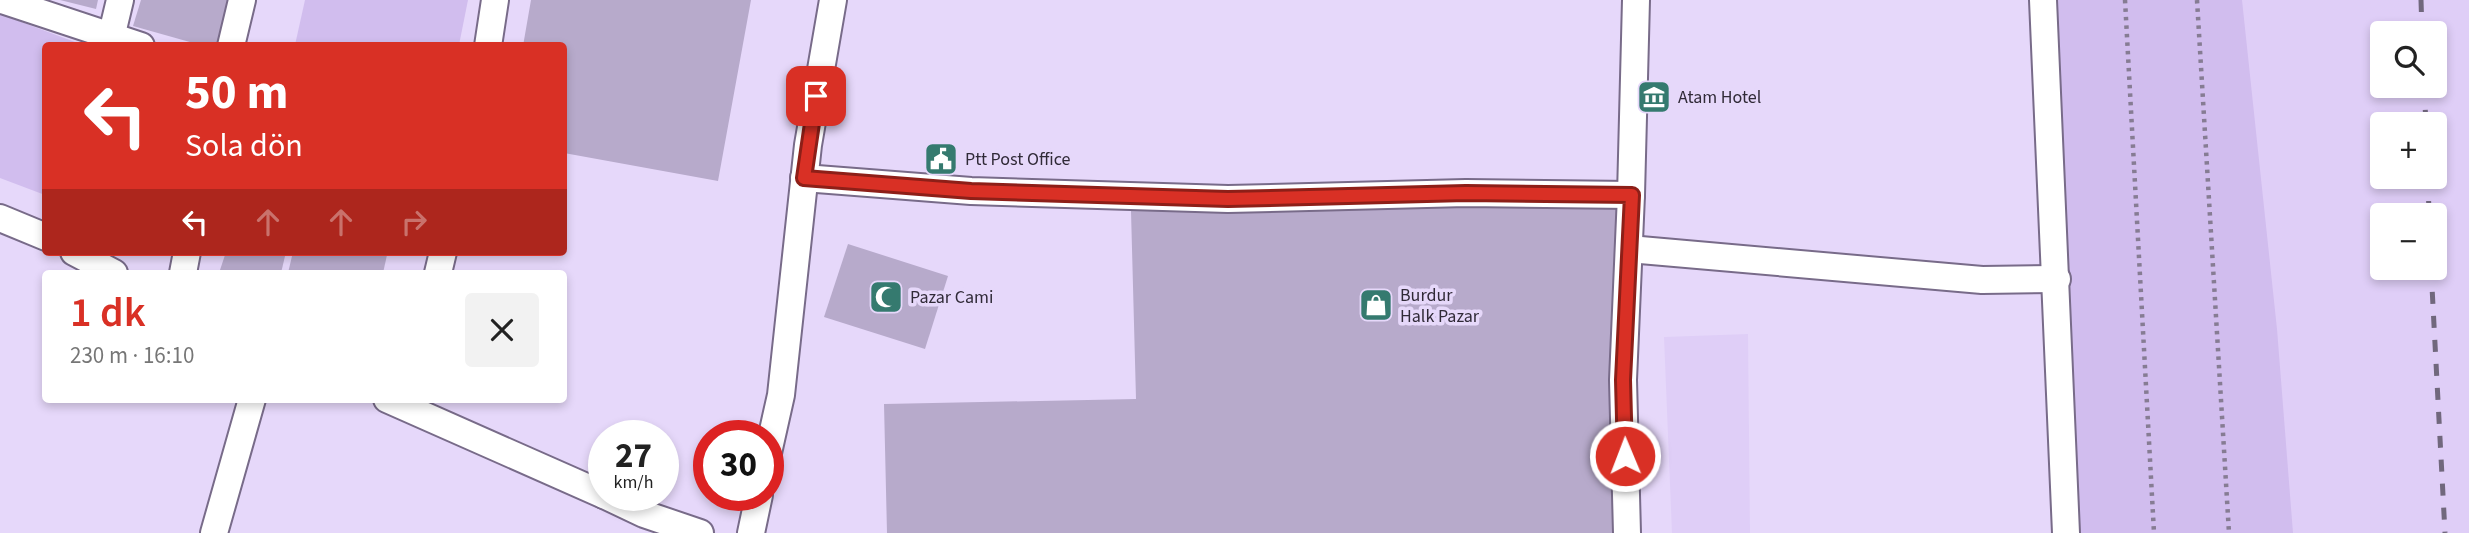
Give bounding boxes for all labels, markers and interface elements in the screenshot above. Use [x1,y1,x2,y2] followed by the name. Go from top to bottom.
[2370,21,2447,280] map controls
[2370,21,2447,98] button: search
[185,58,289,128] text: 50 m
[786,66,846,126] pin
[70,70,161,161] icon: left
[797,77,835,115] icon: arrive
[1635,78,1673,116] museum icon: Atam Hotel
[1678,85,1761,110] place label: Atam Hotel
[2370,112,2447,189] button: +
[185,123,303,169] text: Sola dön
[922,140,960,178] public building icon: Ptt Post Office
[965,147,1071,172] place label: Ptt Post Office
[176,203,214,241] icon: left
[249,203,287,241] icon: ahead
[322,203,360,241] icon: ahead
[395,203,433,241] icon: right
[2370,203,2447,280] button: −
[867,278,905,316] mosque icon: Pazar Cami
[70,283,146,343] text: 1 dk
[1400,283,1480,329] place label: Burdur Halk Pazar
[910,285,993,310] place label: Pazar Cami
[1357,286,1395,324] shop icon: Burdur Halk Pazar
[465,293,539,367] button: close
[70,339,194,372] text: 230 m · 16:10
[1588,419,1662,493] position arrow
[693,420,784,511] speed limit sign: 30
[615,431,652,481] text: 27
[614,470,653,495] text: km/h

